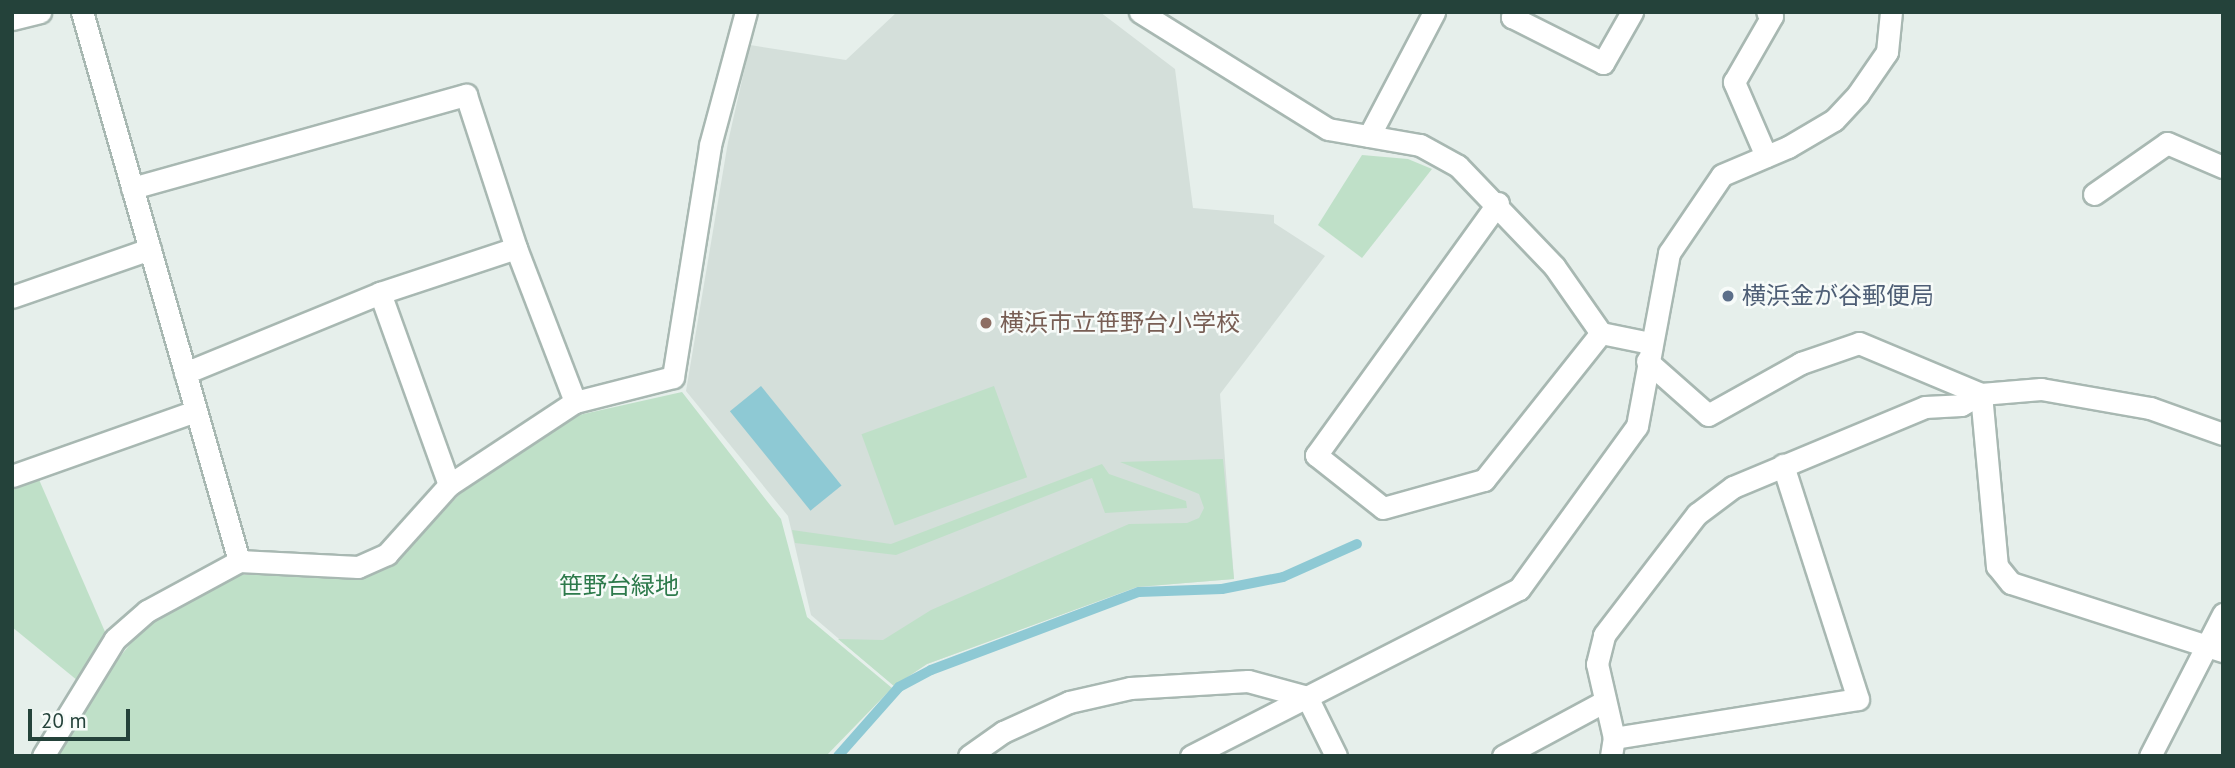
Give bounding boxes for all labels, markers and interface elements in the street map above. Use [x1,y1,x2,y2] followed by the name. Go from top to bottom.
[1742,282,1934,310] place label: 横浜金が谷郵便局
[1720,288,1736,304] marker: 横浜金が谷郵便局
[1000,309,1240,337] place label: 横浜市立笹野台小学校
[978,315,994,331] marker: 横浜市立笹野台小学校
[559,572,679,600] park label: 笹野台緑地
[32,694,133,738] scale bar
[41,707,87,734] text: 20 m

